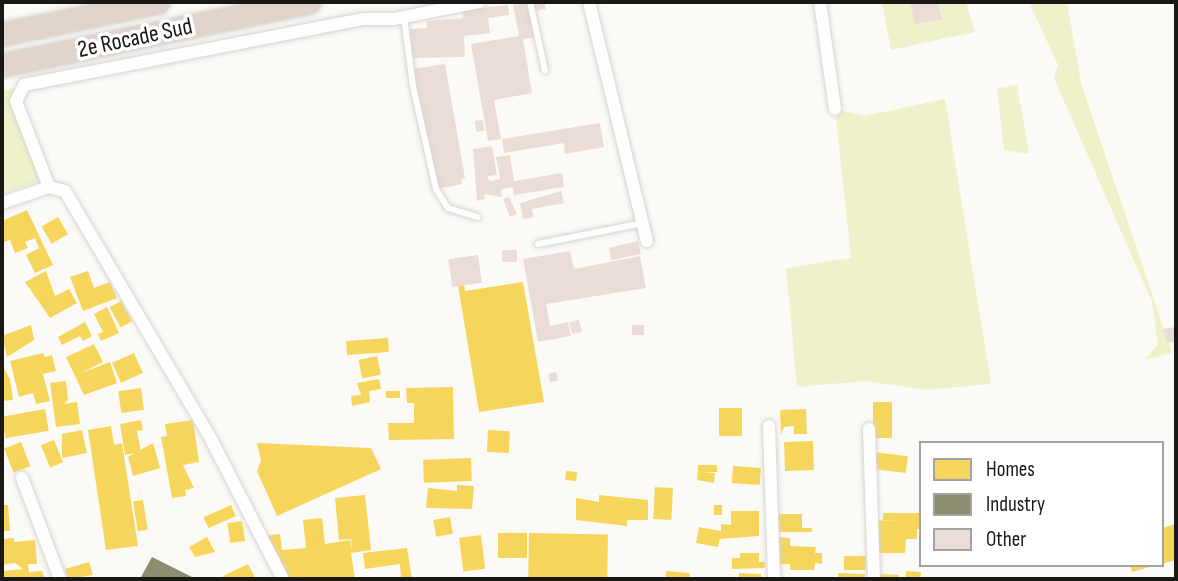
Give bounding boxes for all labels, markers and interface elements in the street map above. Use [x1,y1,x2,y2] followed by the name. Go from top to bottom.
[75,12,195,64] street label: 2e Rocade Sud
[919,441,1164,567] legend
[986,457,1035,482] text: Homes
[986,492,1045,517] text: Industry
[986,527,1026,552] text: Other

